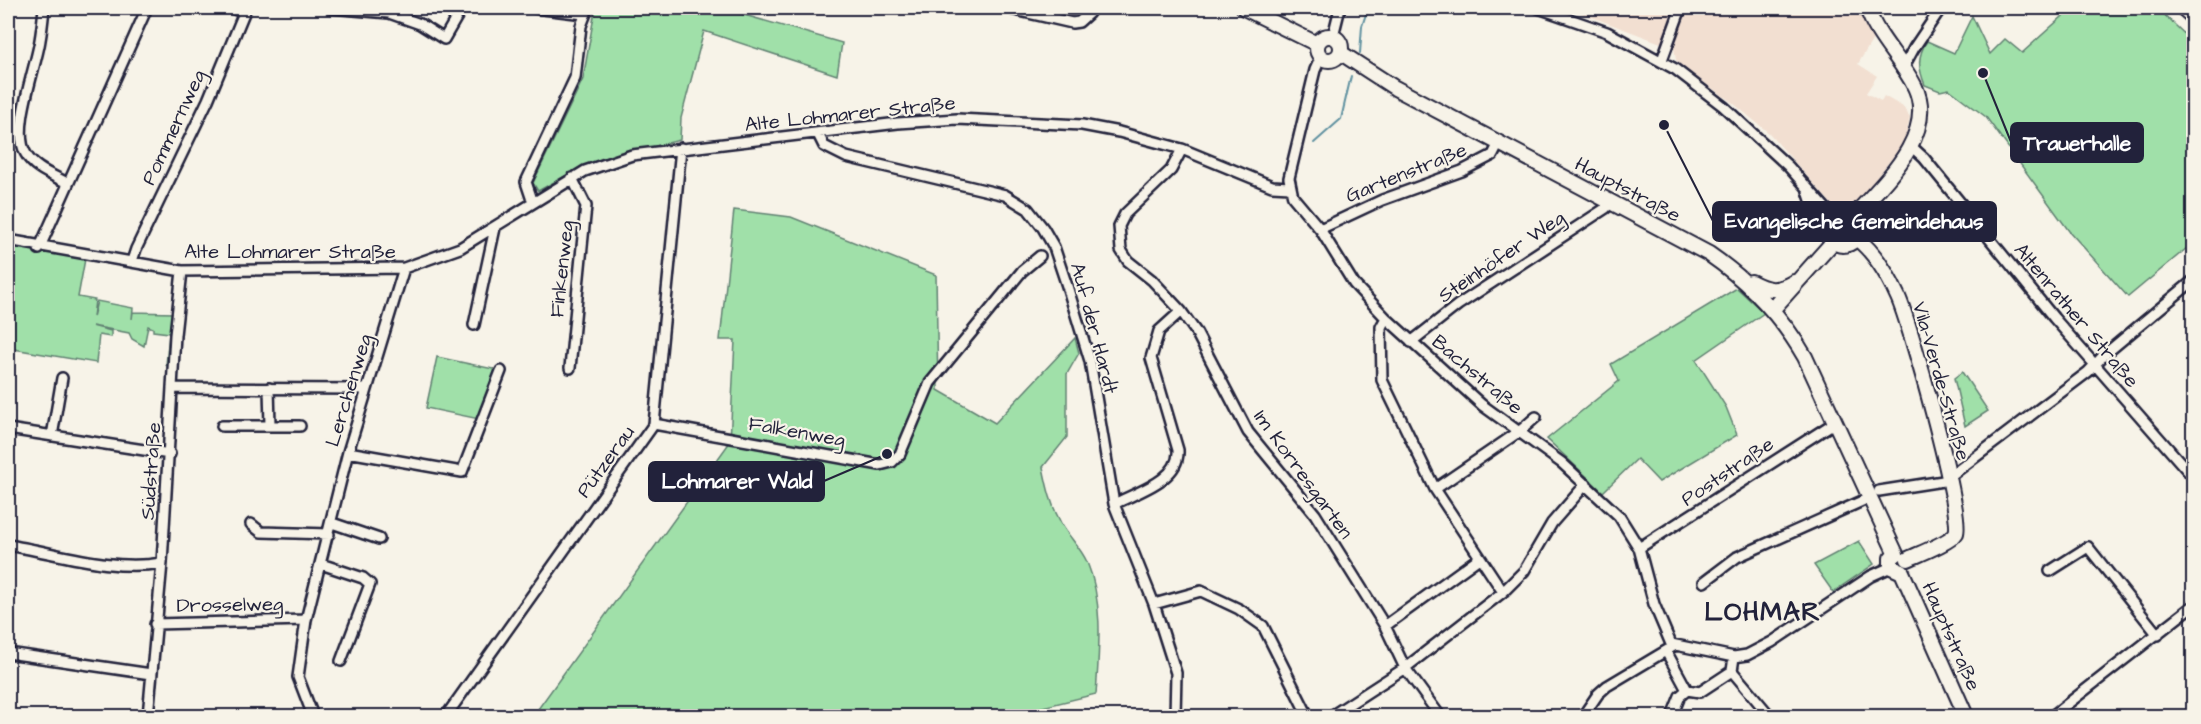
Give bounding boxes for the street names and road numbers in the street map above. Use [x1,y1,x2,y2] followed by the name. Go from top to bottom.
[135,65,214,190] street label: Pommernweg
[743,89,957,139] street label: Alte Lohmarer Straße
[1342,136,1471,210] street label: Gartenstraße
[1570,150,1685,230] street label: Hauptstraße
[1433,204,1571,311] street label: Steinhöfer Weg
[543,219,582,319] street label: Finkenweg
[2007,237,2145,394] street label: Altenrather Straße
[184,238,396,266] street label: Alte Lohmarer Straße
[1063,260,1125,397] street label: Auf der Hardt
[1905,299,1977,464] street label: Vila-Verde-Straße
[1426,328,1529,421] street label: Bachstraße
[319,331,380,450] street label: Lerchenweg
[1246,404,1360,545] street label: Im Korresgarten
[746,410,847,455] street label: Falkenweg
[570,420,642,503] street label: Pützerau
[134,421,168,521] street label: Südstraße
[1676,430,1780,513] street label: Poststraße
[1915,578,1988,695] street label: Hauptstraße
[176,590,284,621] street label: Drosselweg

